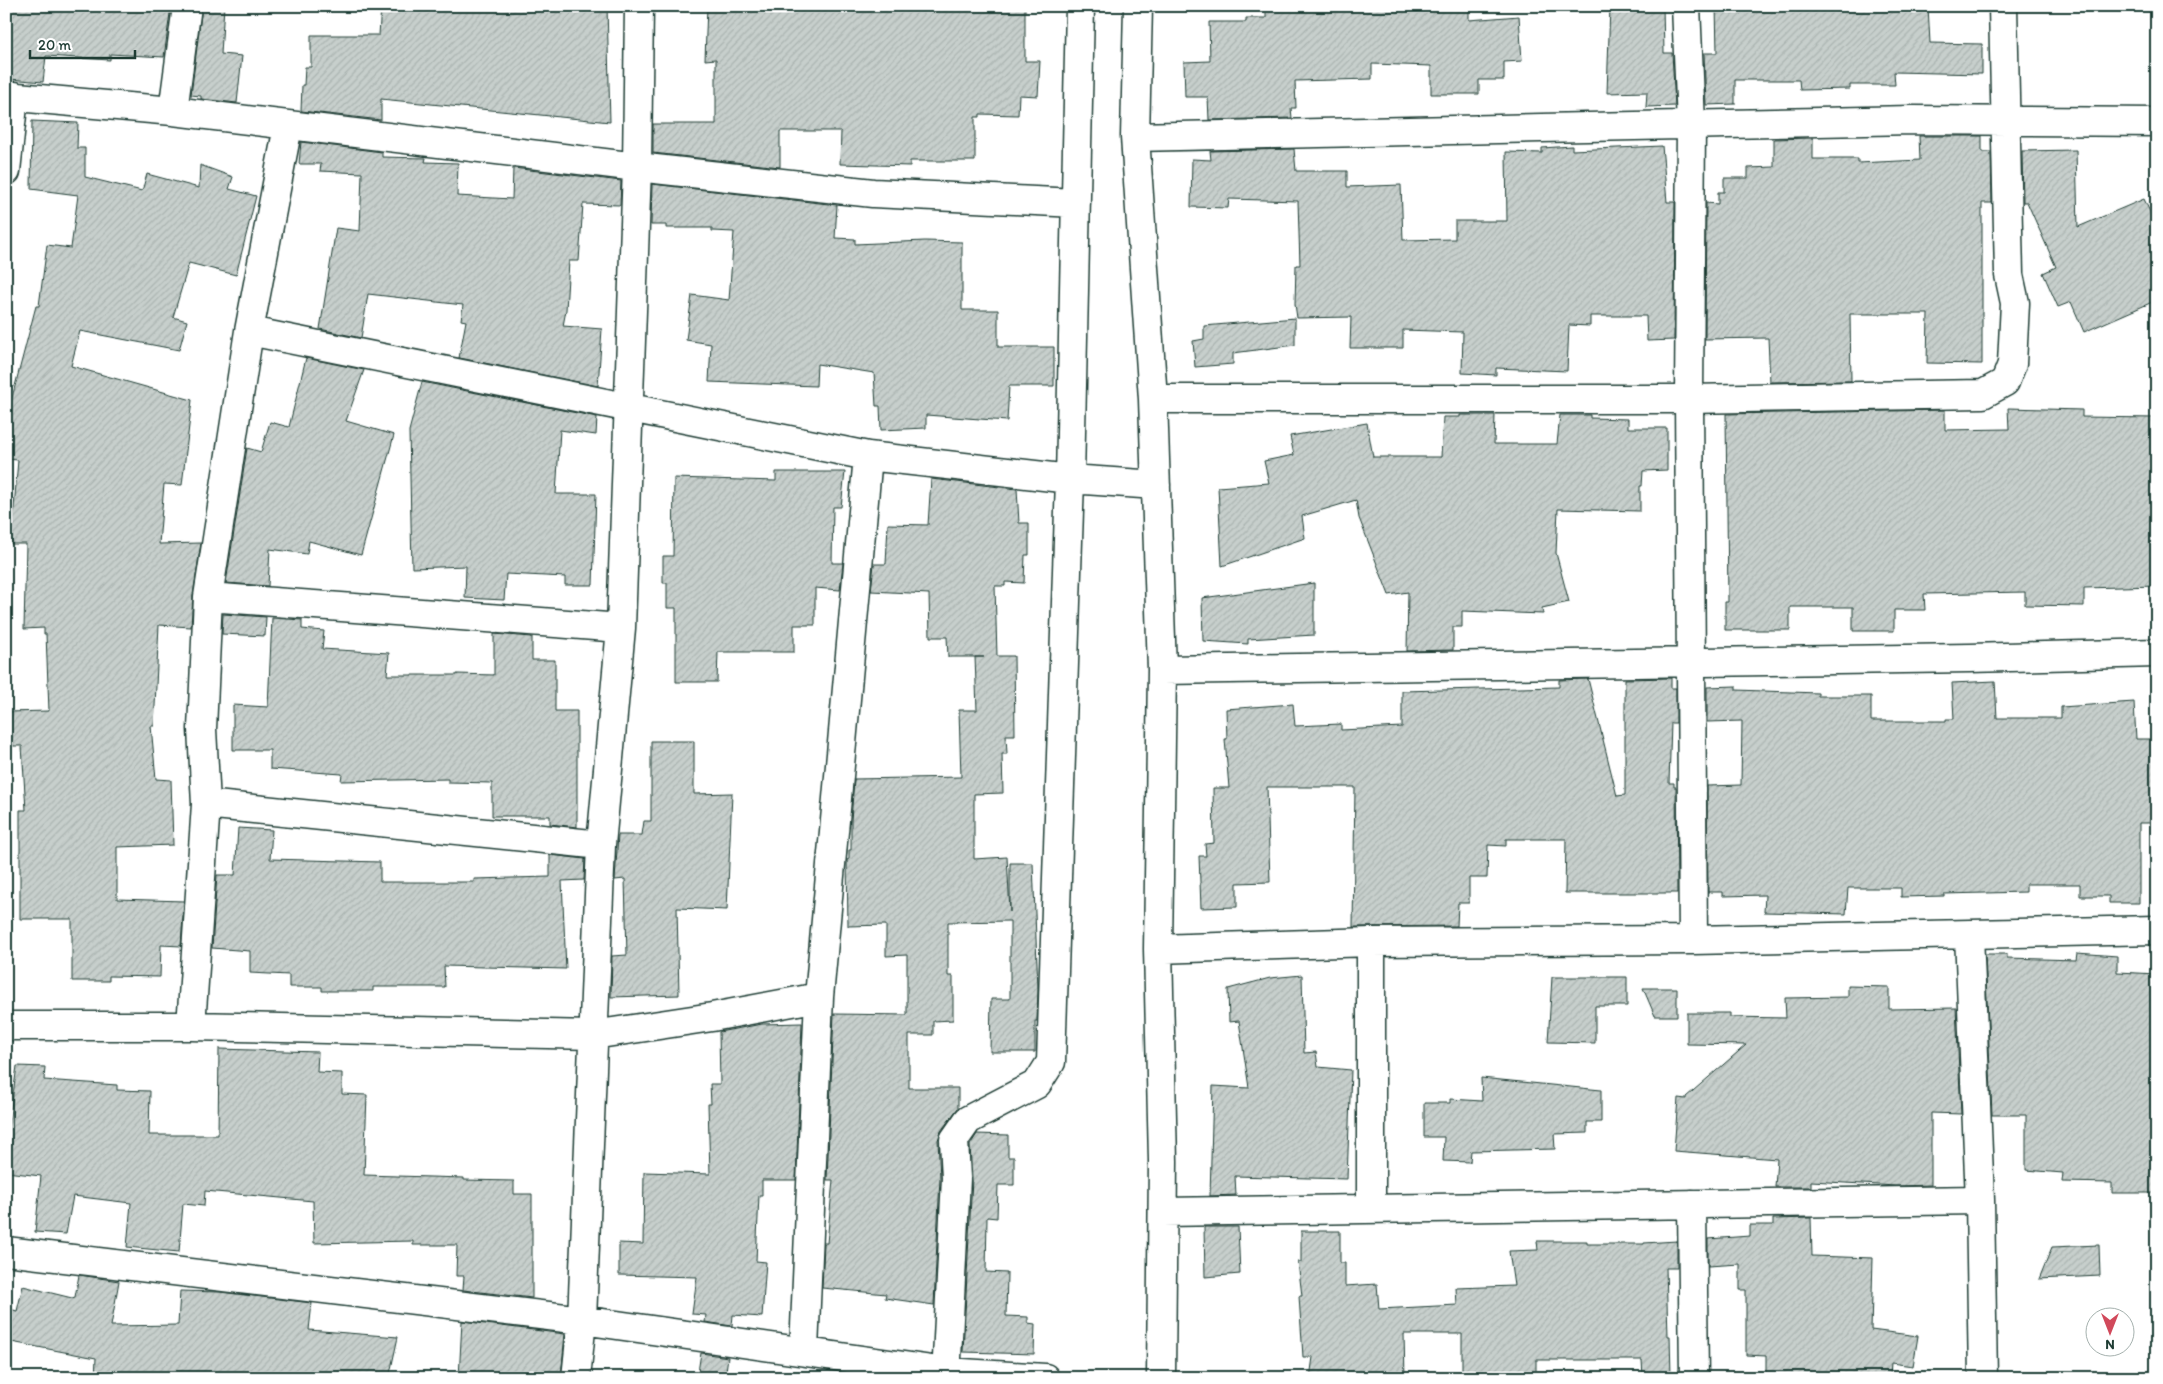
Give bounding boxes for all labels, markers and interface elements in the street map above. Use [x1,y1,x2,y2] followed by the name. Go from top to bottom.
[30,28,135,60] scale bar
[38,36,72,54] text: 20 m
[2086,1306,2136,1356] north arrow
[2105,1336,2115,1353] text: N

